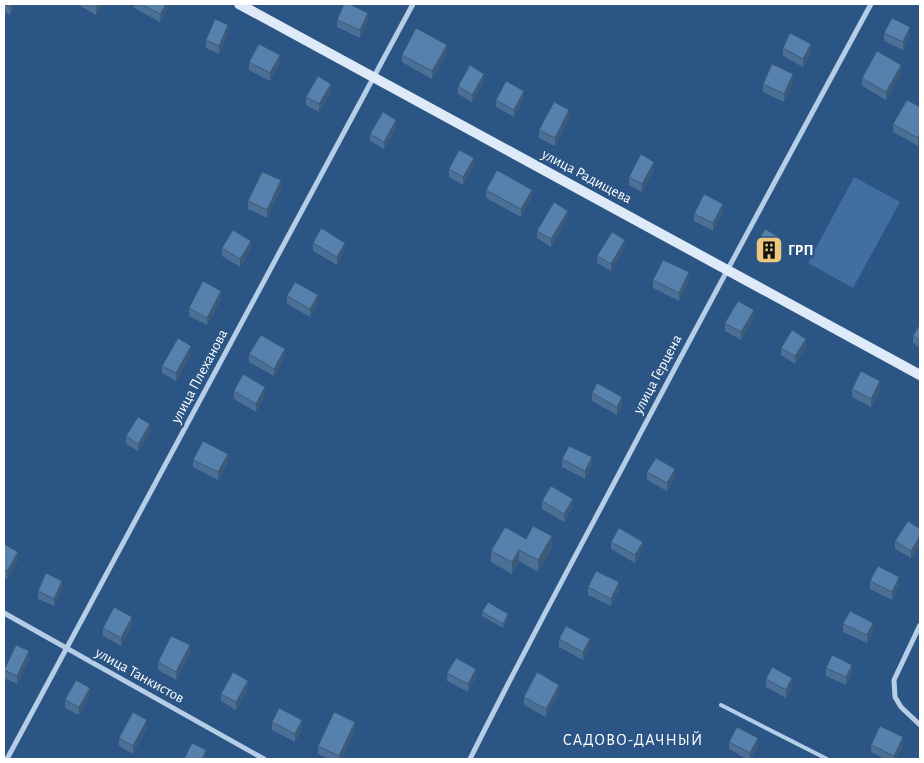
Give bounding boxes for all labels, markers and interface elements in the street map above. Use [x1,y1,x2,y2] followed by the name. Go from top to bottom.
[538,146,634,207] street label: улица Радищева
[754,235,784,265] building icon: ГРП
[788,243,814,258] place label: ГРП
[168,327,231,427] street label: улица Плеханова
[630,332,685,417] street label: улица Герцена
[92,644,187,706] street label: улица Танкистов
[563,731,703,748] district label: САДОВО-ДАЧНЫЙ

